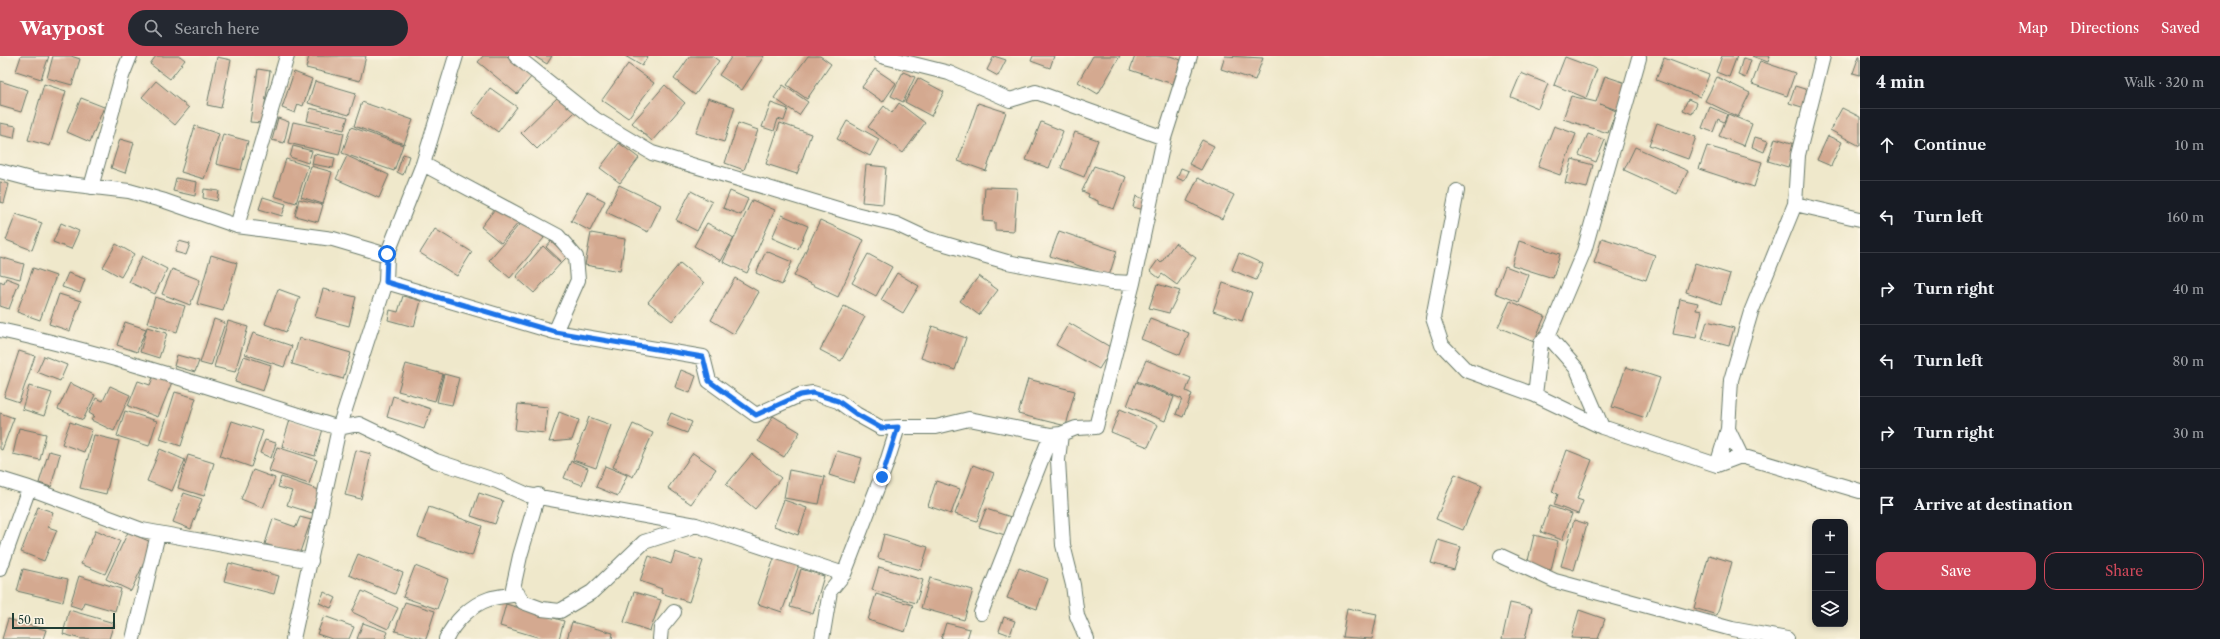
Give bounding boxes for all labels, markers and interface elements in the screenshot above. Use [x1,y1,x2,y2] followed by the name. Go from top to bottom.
[128,10,408,46] search box
[20,17,104,40] text: Waypost
[142,17,164,39] icon: search
[174,19,259,38] text: Search here
[2018,19,2048,37] text: Map
[2070,19,2139,37] text: Directions
[2161,19,2200,37] text: Saved
[1876,72,1925,92] text: 4 min
[2124,74,2204,90] text: Walk · 320 m
[1876,134,1898,156] icon: ahead
[1914,135,1986,154] text: Continue
[2175,137,2204,153] text: 10 m
[1876,206,1898,228] icon: left
[1914,207,1983,226] text: Turn left
[2167,209,2204,225] text: 160 m
[378,245,396,263] route start
[1876,278,1898,300] icon: right
[1914,279,1994,298] text: Turn right
[2173,281,2204,297] text: 40 m
[1876,350,1898,372] icon: left
[1914,351,1983,370] text: Turn left
[2172,353,2204,369] text: 80 m
[1876,422,1898,444] icon: right
[1914,423,1994,442] text: Turn right
[2173,425,2204,441] text: 30 m
[873,468,891,486] route end
[1876,494,1898,516] icon: arrive
[1914,495,2073,514] text: Arrive at destination
[1812,519,1848,627] map controls
[1812,519,1848,555] button: +
[1876,552,2036,590] button: Save
[2044,552,2204,590] button: Share
[1812,555,1848,591] button: −
[1812,591,1848,627] button: layers
[12,611,115,630] scale bar
[18,613,44,627] text: 50 m

